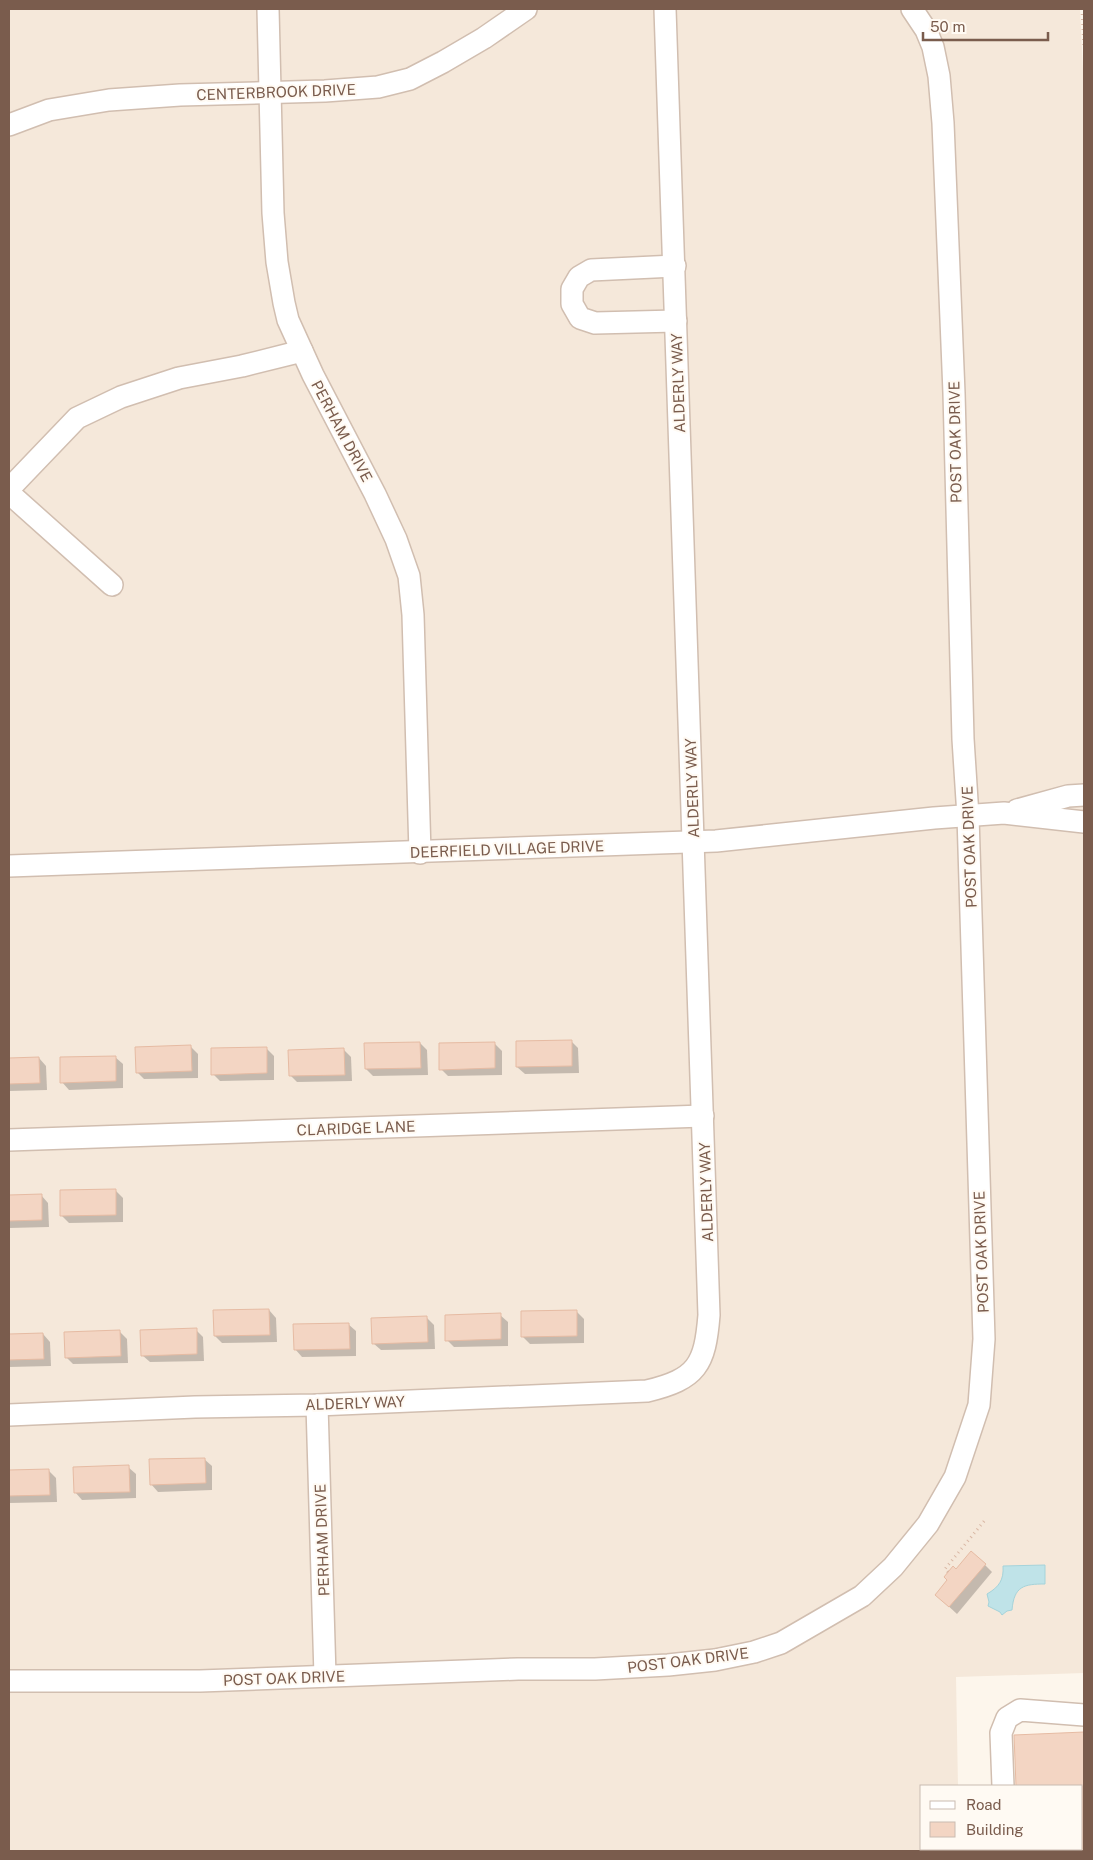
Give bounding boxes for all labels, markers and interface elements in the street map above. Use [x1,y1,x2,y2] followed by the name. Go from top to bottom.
[923,10,1048,42] scale bar
[930,18,965,35] text: 50 m
[196,81,356,103] street label: CENTERBROOK DRIVE
[668,333,688,433] street label: ALDERLY WAY
[308,377,376,485] street label: PERHAM DRIVE
[945,381,965,503] street label: POST OAK DRIVE
[682,738,702,838] street label: ALDERLY WAY
[958,786,980,908] street label: POST OAK DRIVE
[410,837,604,861] street label: DEERFIELD VILLAGE DRIVE
[296,1117,416,1139] street label: CLARIDGE LANE
[696,1142,716,1242] street label: ALDERLY WAY
[970,1191,992,1313] street label: POST OAK DRIVE
[305,1393,405,1413] street label: ALDERLY WAY
[312,1484,332,1596] street label: PERHAM DRIVE
[626,1644,750,1676] street label: POST OAK DRIVE
[223,1667,345,1689] street label: POST OAK DRIVE
[920,1785,1083,1850] legend
[966,1796,1002,1813] text: Road
[966,1821,1024,1838] text: Building

